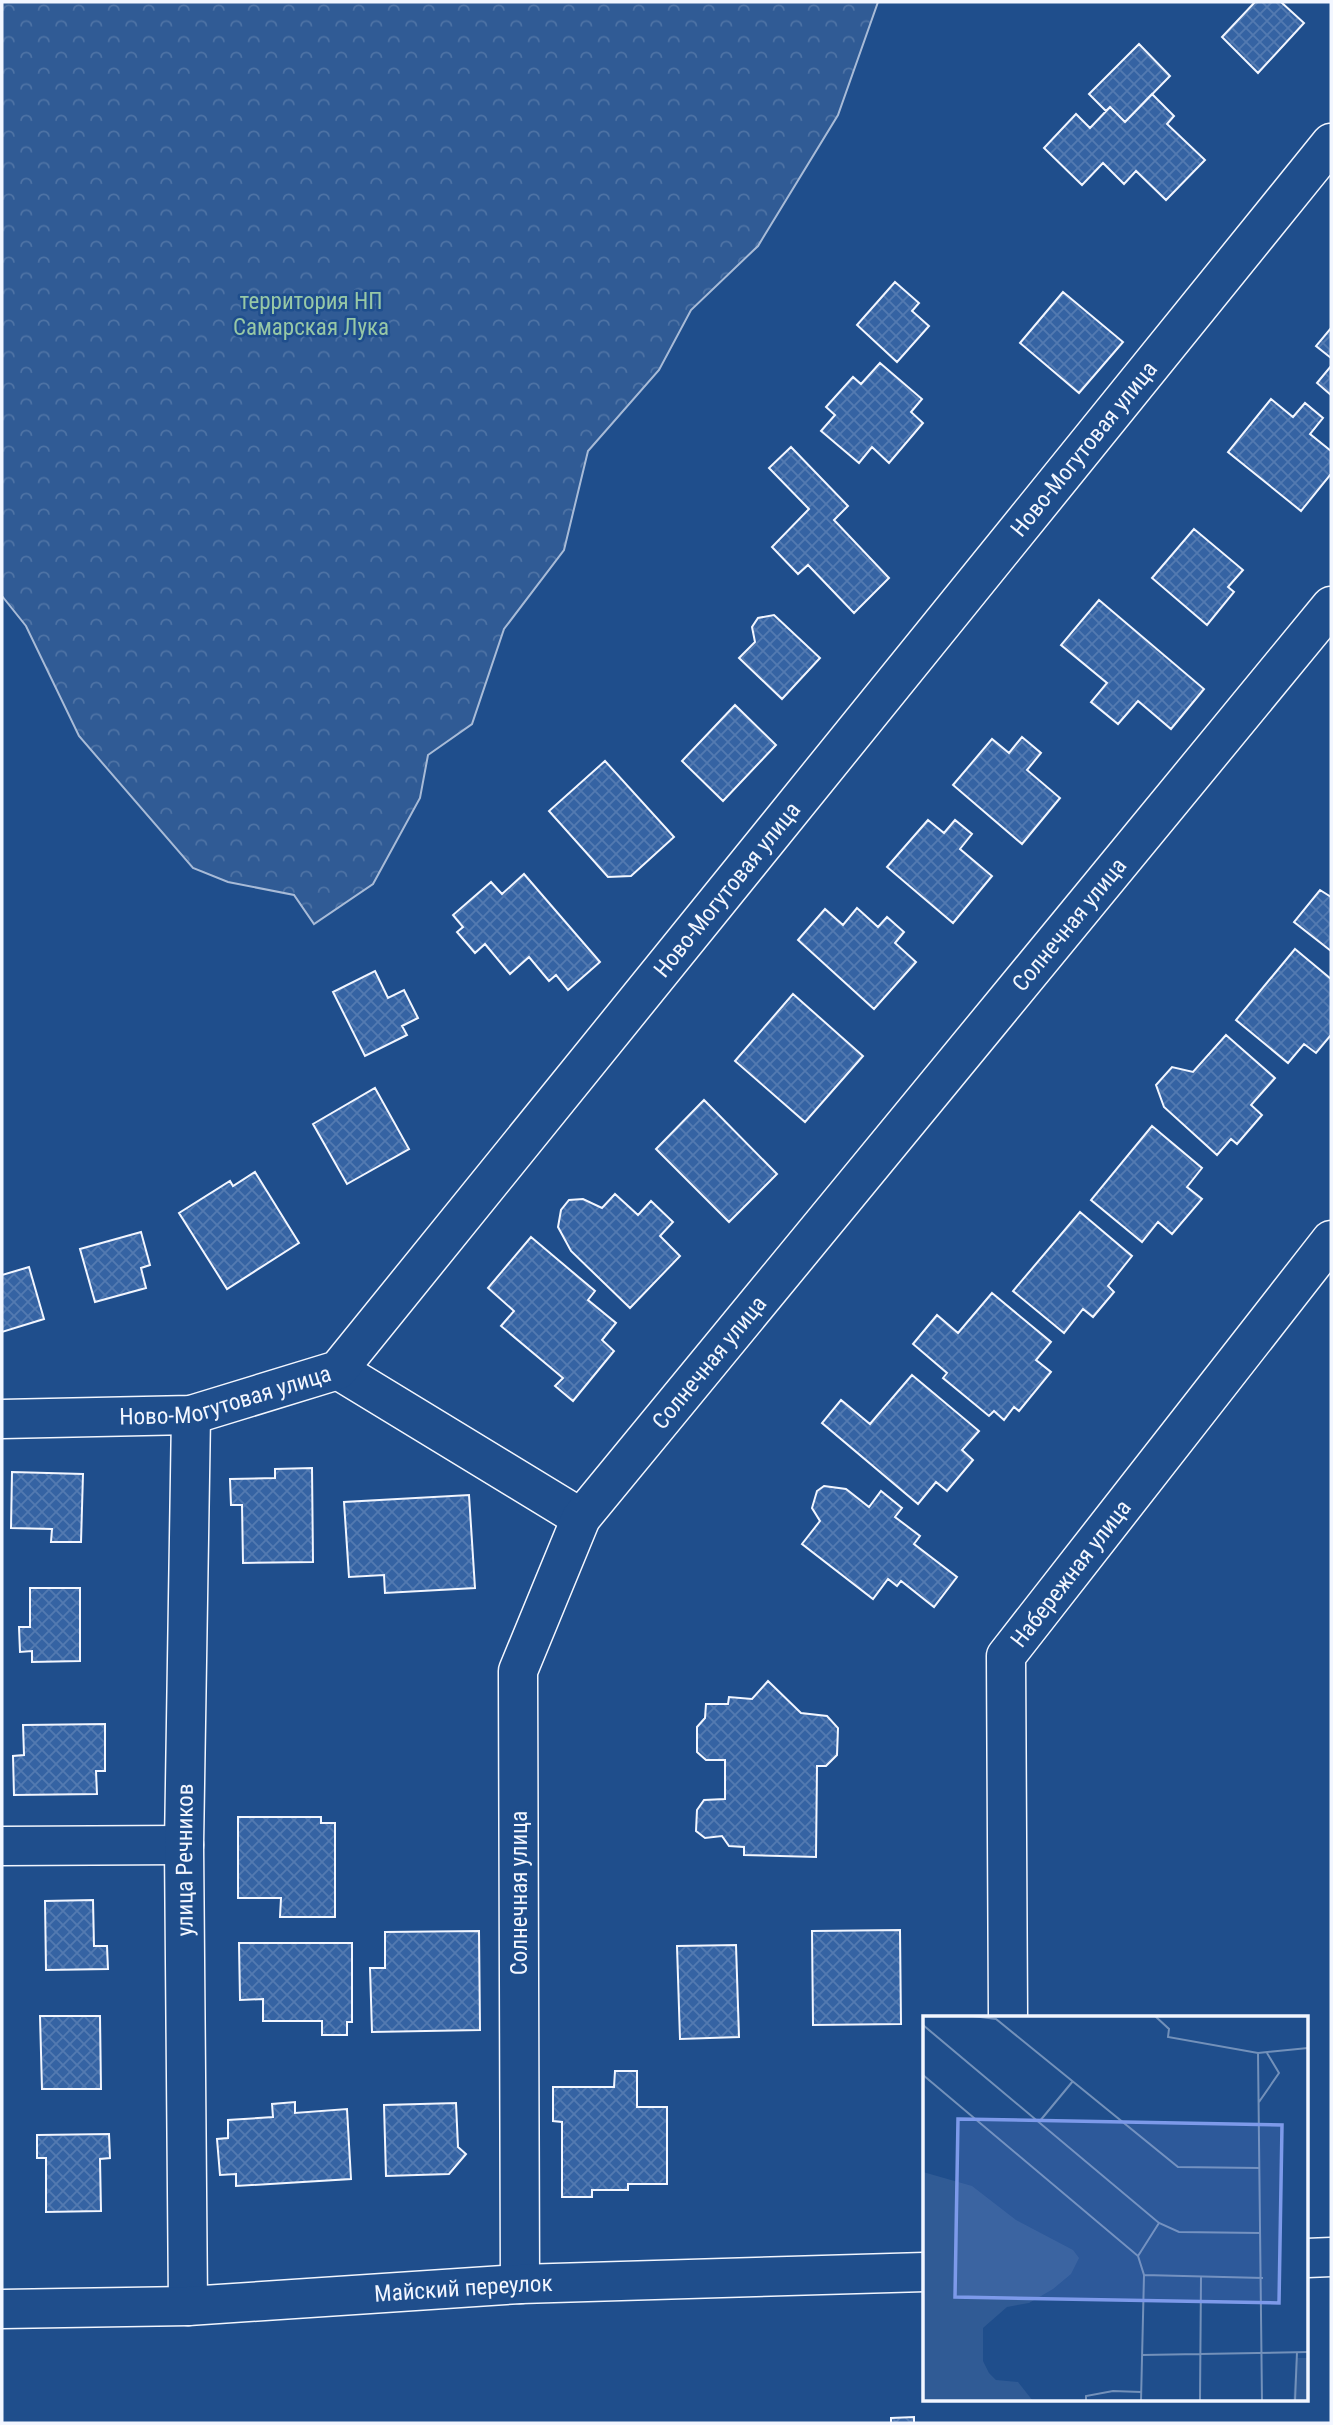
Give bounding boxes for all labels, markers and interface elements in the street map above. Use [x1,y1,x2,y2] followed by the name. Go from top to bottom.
[233,288,389,341] park label: территория НП Самарская Лука
[1005,356,1163,542] street label: Ново-Могутовая улица
[648,797,806,983] street label: Ново-Могутовая улица
[1007,853,1132,997] street label: Солнечная улица
[647,1291,772,1435] street label: Солнечная улица
[119,1360,334,1431] street label: Ново-Могутовая улица
[1005,1495,1137,1653] street label: Набережная улица
[171,1783,199,1937] street label: улица Речников
[506,1811,533,1975] street label: Солнечная улица
[923,2016,1308,2400] inset map
[373,2270,553,2308] street label: Майский переулок

